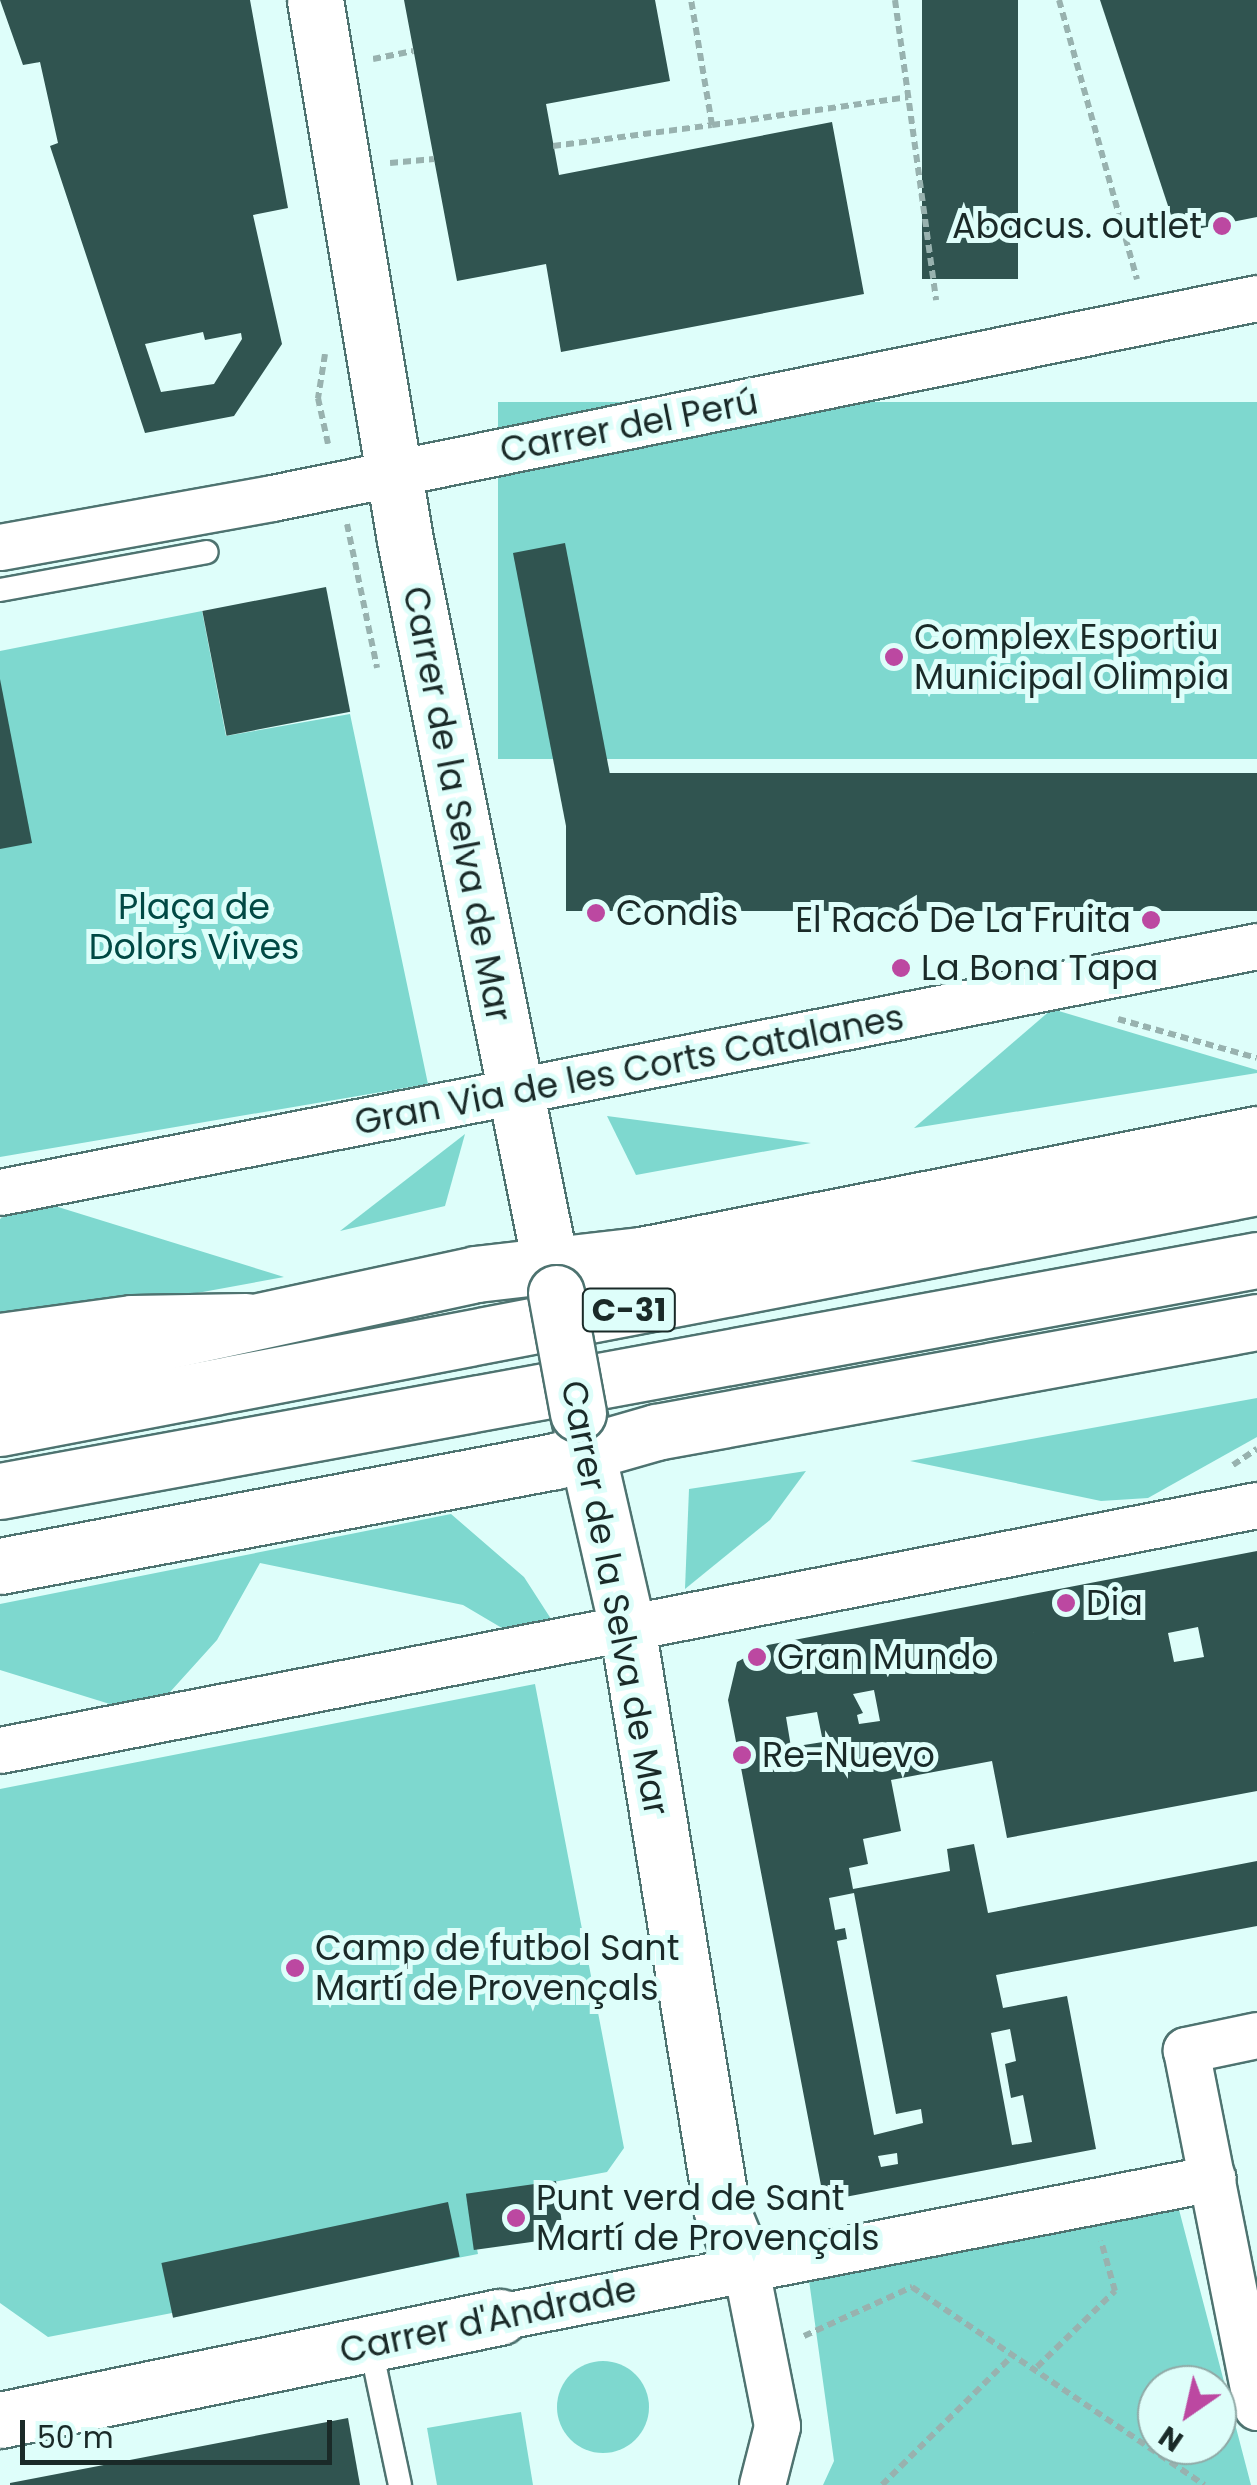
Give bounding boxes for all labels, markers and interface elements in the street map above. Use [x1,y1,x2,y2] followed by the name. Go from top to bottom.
[952,205,1202,247] place label: Abacus. outlet
[1211,215,1233,237] marker: Abacus. outlet
[497,380,761,472] street label: Carrer del Perú
[394,583,520,1025] street label: Carrer de la Selva de Mar
[914,616,1229,698] place label: Complex Esportiu Municipal Olimpia
[883,646,905,668] marker: Complex Esportiu Municipal Olimpia
[89,886,299,968] park label: Plaça de Dolors Vives
[616,892,738,934] place label: Condis
[795,899,1131,941] place label: El Racó De La Fruita
[585,902,607,924] marker: Condis
[1140,909,1162,931] marker: El Racó De La Fruita
[921,947,1158,989] place label: La Bona Tapa
[890,957,912,979] marker: La Bona Tapa
[351,996,907,1144] street label: Gran Via de les Corts Catalanes
[582,1283,676,1337] road number: C-31
[552,1377,678,1819] street label: Carrer de la Selva de Mar
[1086,1582,1143,1624] place label: Dia
[1055,1592,1077,1614] marker: Dia
[777,1636,994,1678] place label: Gran Mundo
[746,1646,768,1668] marker: Gran Mundo
[762,1734,935,1776] place label: Re-Nuevo
[731,1744,753,1766] marker: Re-Nuevo
[315,1927,679,2009] place label: Camp de futbol Sant Martí de Provençals
[284,1957,306,1979] marker: Camp de futbol Sant Martí de Provençals
[536,2177,879,2259] place label: Punt verd de Sant Martí de Provençals
[505,2207,527,2229] marker: Punt verd de Sant Martí de Provençals
[336,2268,640,2372] street label: Carrer d'Andrade
[1137,2365,1237,2465] north arrow
[25,2400,338,2462] scale bar
[37,2416,114,2459] text: 50 m
[1151,2417,1191,2461] text: N

